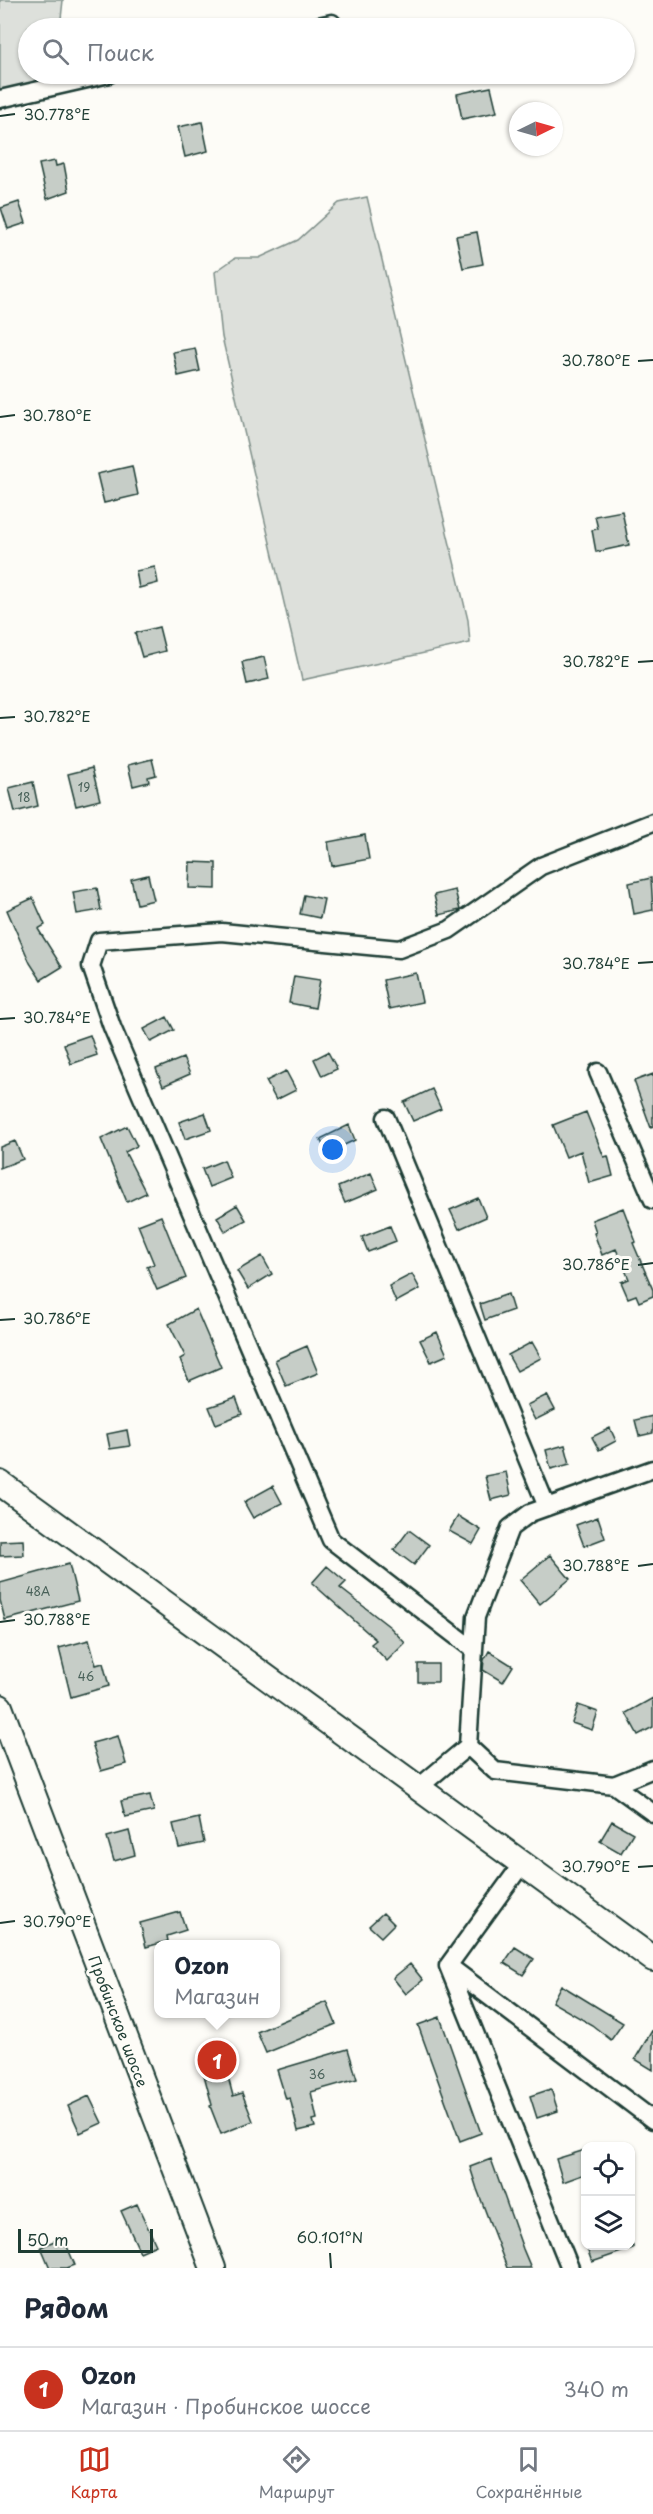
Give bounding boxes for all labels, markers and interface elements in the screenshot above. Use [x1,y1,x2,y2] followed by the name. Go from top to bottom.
[18,18,635,84] search box
[39,35,72,68] icon: search
[87,35,154,68] text: Поиск
[24,102,90,125] text: 30.778°E
[509,102,563,156] north arrow
[561,348,631,371] text: 30.780°E
[22,403,92,426] text: 30.780°E
[562,649,630,672] text: 30.782°E
[23,704,91,727] text: 30.782°E
[78,778,90,796] house number: 19
[18,788,30,806] house number: 18
[562,951,630,974] text: 30.784°E
[23,1005,91,1028] text: 30.784°E
[318,1135,347,1164] your location
[562,1252,630,1275] text: 30.786°E
[23,1306,91,1329] text: 30.786°E
[562,1553,630,1576] text: 30.788°E
[26,1582,50,1600] house number: 48А
[23,1607,91,1630] text: 30.788°E
[78,1667,94,1685] house number: 46
[562,1854,630,1877] text: 30.790°E
[23,1909,91,1932] text: 30.790°E
[154,1940,280,2018] popup
[174,1948,229,1981] text: Ozon
[83,1952,155,2090] street label: Пробинское шоссе
[174,1981,260,2011] text: Магазин
[198,2038,236,2082] pin: 1
[309,2065,325,2083] house number: 36
[581,2142,635,2250] map controls
[581,2142,635,2196] button: locate
[581,2196,635,2250] button: layers
[297,2225,363,2248] text: 60.101°N
[18,2226,153,2254] scale bar
[27,2227,68,2251] text: 50 m
[24,2288,109,2327] text: Рядом
[81,2358,136,2391] text: Ozon
[39,2374,48,2404] text: 1
[564,2374,629,2404] text: 340 m
[81,2391,371,2421] text: Магазин · Пробинское шоссе
[71,2443,118,2503] tab: Карта
[259,2443,334,2503] tab: Маршрут
[475,2443,582,2503] tab: Сохранённые

